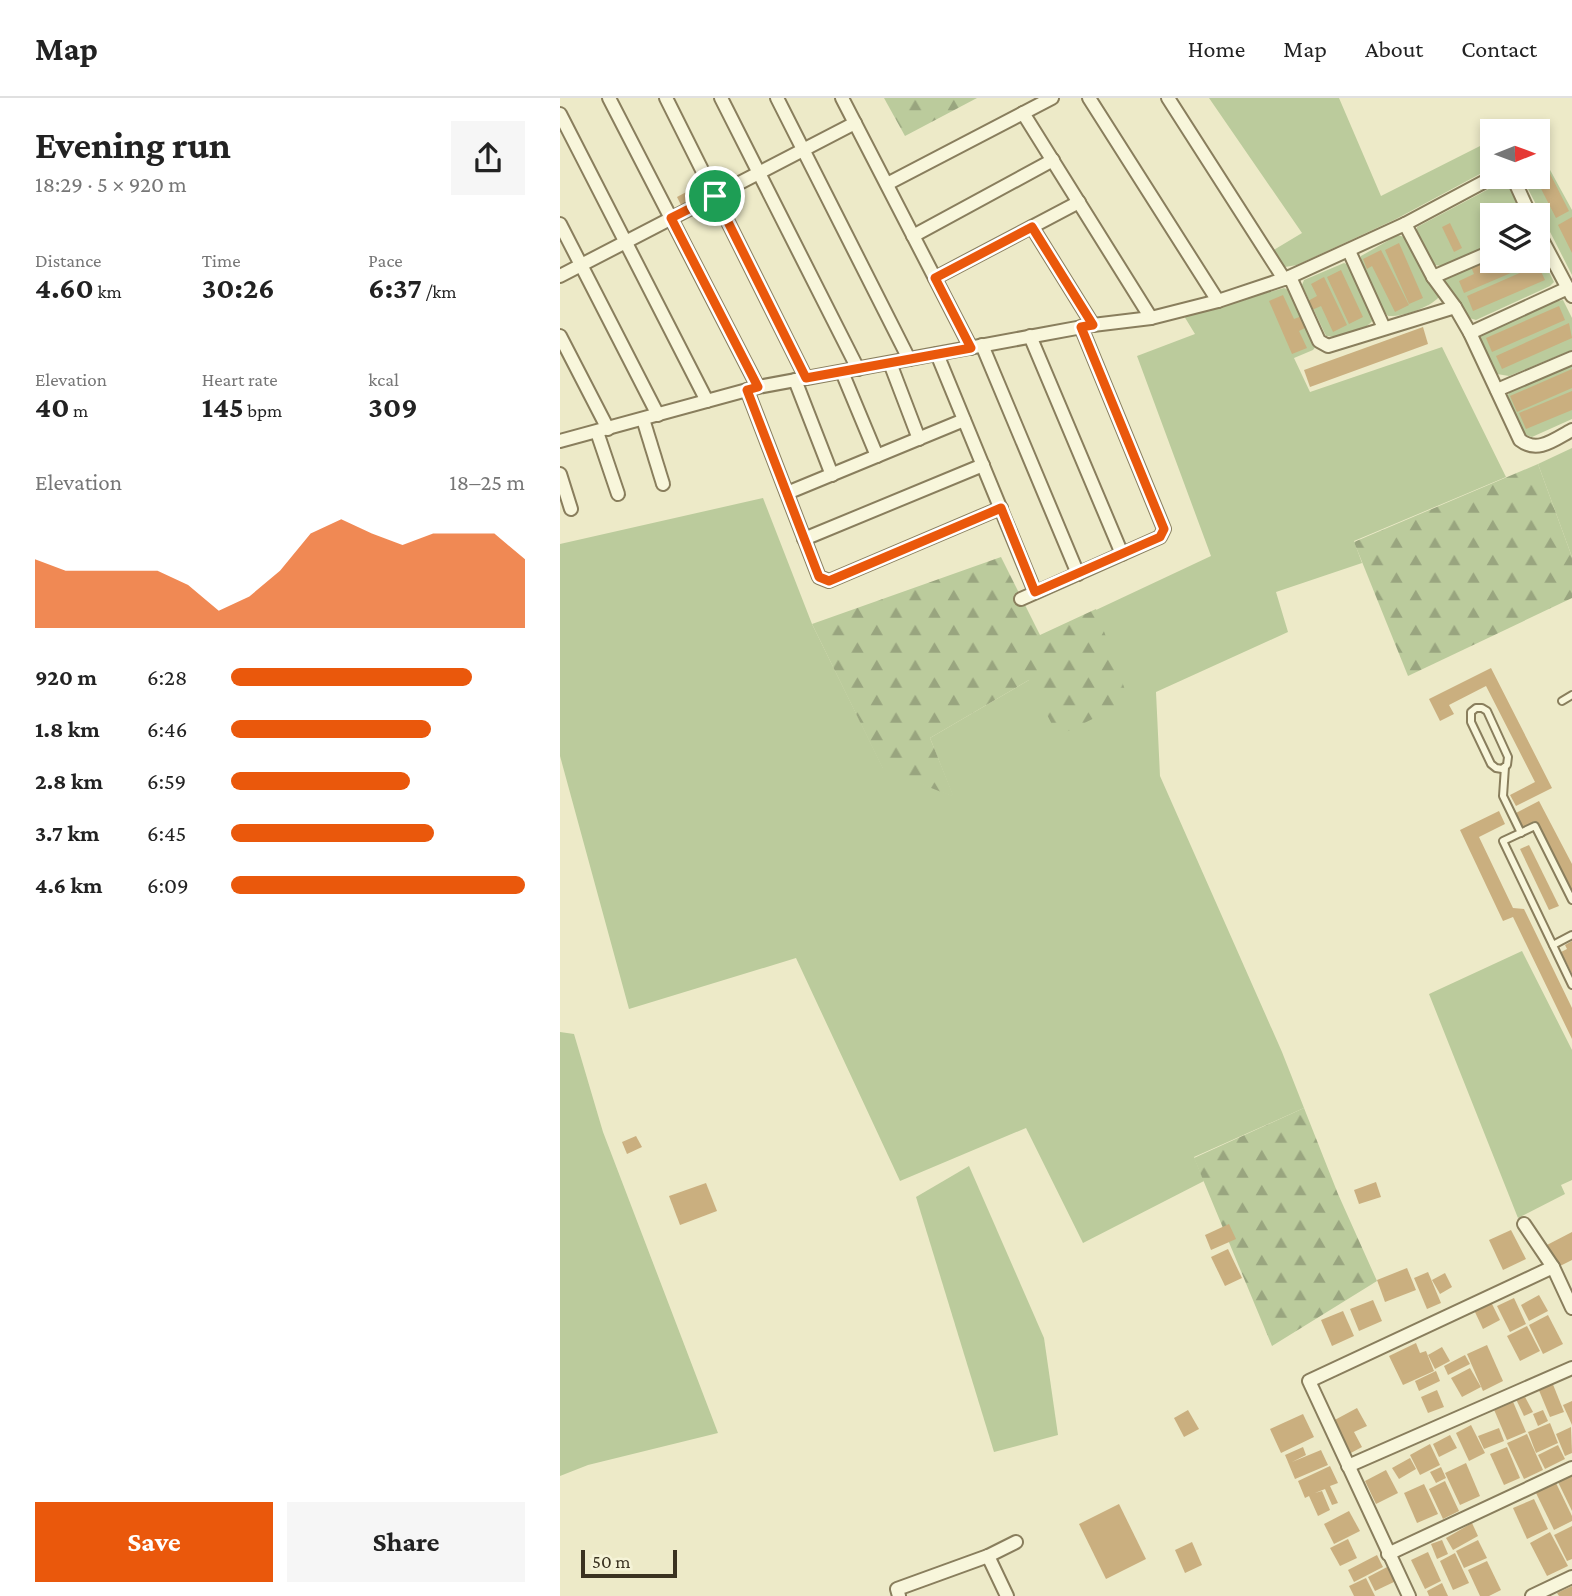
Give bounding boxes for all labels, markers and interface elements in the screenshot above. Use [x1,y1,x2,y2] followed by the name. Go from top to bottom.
[35,30,98,67] text: Map
[1188,35,1245,62] text: Home
[1283,35,1327,62] text: Map
[1365,35,1423,62] text: About
[1461,35,1537,62] text: Contact
[1480,119,1550,189] north arrow
[1480,119,1550,273] map controls
[451,121,525,195] button: share
[35,124,231,166] text: Evening run
[685,166,745,226] pin
[35,171,187,197] text: 18:29 · 5 × 920 m
[696,177,734,215] icon: arrive
[1480,203,1550,273] button: layers
[35,250,101,271] text: Distance
[202,250,241,271] text: Time
[368,250,403,271] text: Pace
[35,271,94,304] text: 4.60
[202,271,275,304] text: 30:26
[368,271,422,304] text: 6:37
[94,281,122,302] text: km
[422,281,457,302] text: /km
[35,369,107,390] text: Elevation
[202,369,278,390] text: Heart rate
[368,369,399,390] text: kcal
[35,390,69,423] text: 40
[202,390,244,423] text: 145
[368,390,418,423] text: 309
[69,400,88,421] text: m
[244,400,282,421] text: bpm
[35,469,122,495] text: Elevation
[449,469,525,495] text: 18–25 m
[35,664,97,690] text: 920 m
[147,664,187,690] text: 6:28
[35,716,100,742] text: 1.8 km
[147,716,187,742] text: 6:46
[35,768,103,794] text: 2.8 km
[147,768,186,794] text: 6:59
[35,820,99,846] text: 3.7 km
[147,820,186,846] text: 6:45
[35,872,103,898] text: 4.6 km
[147,872,189,898] text: 6:09
[35,1502,273,1582] button: Save
[287,1502,525,1582] button: Share
[581,1547,677,1579] scale bar
[592,1551,631,1572] text: 50 m

